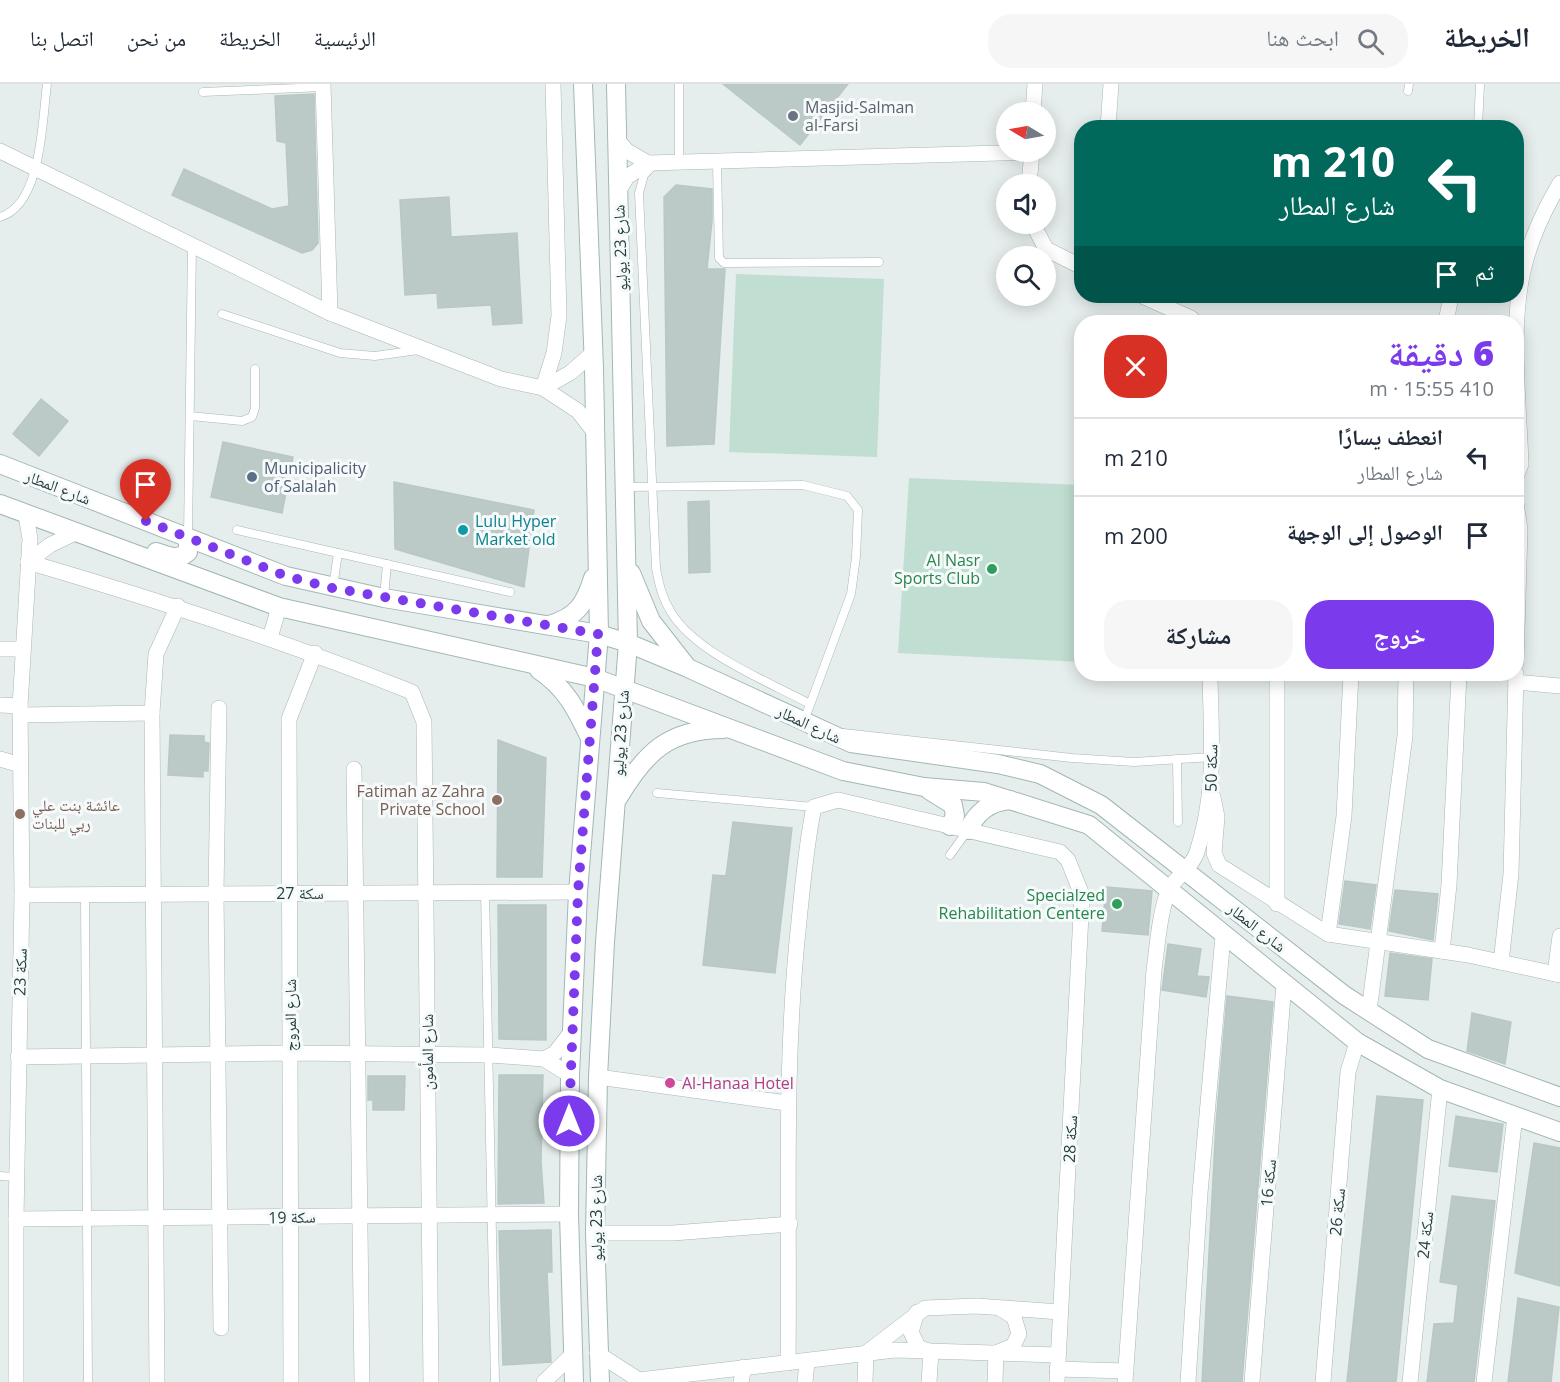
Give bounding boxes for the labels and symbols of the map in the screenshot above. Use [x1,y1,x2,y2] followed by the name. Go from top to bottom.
[805,96,914,136] place label: Masjid-Salman al-Farsi
[996,102,1056,162] north arrow
[786,109,800,123] marker: Masjid-Salman al-Farsi
[607,204,633,292] street label: شارع 23 يوليو
[264,457,367,497] place label: Municipalicity of Salalah
[120,459,171,521] pin
[21,464,94,510] street label: شارع المطار
[245,470,259,484] marker: Municipalicity of Salalah
[475,510,557,550] place label: Lulu Hyper Market old
[456,523,470,537] marker: Lulu Hyper Market old
[894,549,980,589] place label: Al Nasr Sports Club
[985,562,999,576] marker: Al Nasr Sports Club
[606,689,634,777] street label: شارع 23 يوليو
[772,699,845,748] street label: شارع المطار
[1200,744,1222,792] street label: سكة 50
[357,780,485,820] place label: Fatimah az Zahra Private School
[490,793,504,807] marker: Fatimah az Zahra Private School
[32,794,120,836] place label: عائشة بنت علي ربي للبنات
[13,807,27,821] marker: عائشة بنت علي ربي للبنات
[276,882,324,904] street label: سكة 27
[939,884,1105,924] place label: Specialzed Rehabilitation Centere
[1110,897,1124,911] marker: Specialzed Rehabilitation Centere
[1222,897,1291,957] street label: شارع المطار
[8,948,32,996] street label: 23 سكة
[279,979,301,1051] street label: شارع المروج
[416,1014,438,1090] street label: شارع المأمون
[682,1072,794,1094] place label: Al-Hanaa Hotel
[663,1076,677,1090] marker: Al-Hanaa Hotel
[537,1089,601,1153] position arrow
[1058,1115,1082,1163] street label: سكة 28
[1255,1158,1281,1208] street label: سكة 16
[585,1175,607,1261] street label: شارع 23 يوليو
[1324,1187,1350,1237] street label: سكة 26
[268,1206,316,1228] street label: سكة 19
[1412,1210,1438,1260] street label: سكة 24

